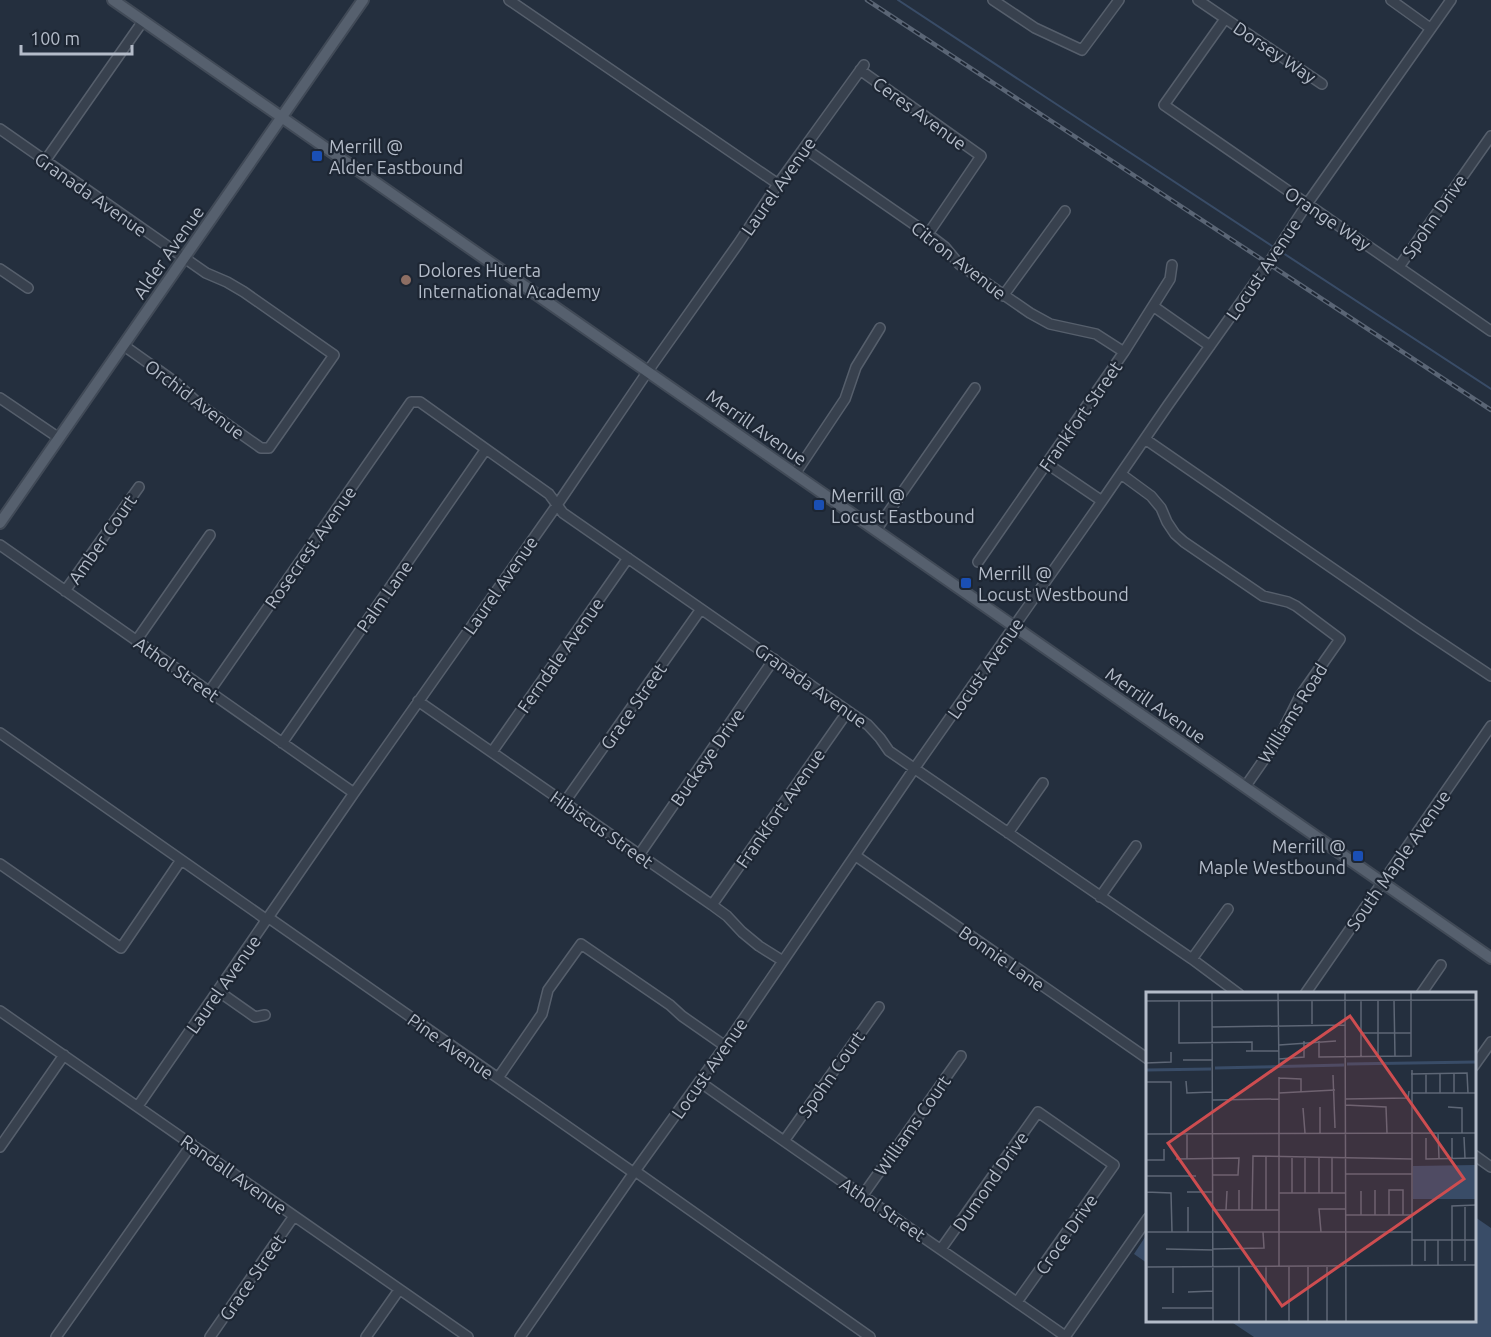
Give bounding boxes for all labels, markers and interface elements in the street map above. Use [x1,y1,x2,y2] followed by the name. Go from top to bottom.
[1230,17,1320,87] street label: Dorsey Way
[21,18,132,56] scale bar
[30,28,80,48] text: 100 m
[870,72,970,154] street label: Ceres Avenue
[737,133,819,239] street label: Laurel Avenue
[329,136,463,177] place label: Merrill @ Alder Eastbound
[31,148,151,240] street label: Granada Avenue
[310,149,324,163] marker: Merrill @ Alder Eastbound
[1398,170,1470,262] street label: Spohn Drive
[1281,182,1375,254] street label: Orange Way
[129,202,207,302] street label: Alder Avenue
[1222,214,1304,324] street label: Locust Avenue
[908,217,1010,303] street label: Citron Avenue
[418,260,601,301] place label: Dolores Huerta International Academy
[399,273,413,287] marker: Dolores Huerta International Academy
[141,355,249,443] street label: Orchid Avenue
[1034,357,1126,475] street label: Frankfort Street
[703,385,811,469] street label: Merrill Avenue
[260,482,360,612] street label: Rosecrest Avenue
[831,485,975,526] place label: Merrill @ Locust Eastbound
[64,491,140,587] street label: Amber Court
[812,498,826,512] marker: Merrill @ Locust Eastbound
[459,532,541,638] street label: Laurel Avenue
[352,556,416,636] street label: Palm Lane
[978,563,1129,604] place label: Merrill @ Locust Westbound
[959,576,973,590] marker: Merrill @ Locust Westbound
[513,594,607,716] street label: Ferndale Avenue
[943,614,1027,722] street label: Locust Avenue
[131,633,223,705] street label: Athol Street
[751,639,871,731] street label: Granada Avenue
[596,659,670,753] street label: Grace Street
[1253,660,1331,766] street label: Williams Road
[1102,663,1210,747] street label: Merrill Avenue
[666,705,748,809] street label: Buckeye Drive
[731,745,829,871] street label: Frankfort Avenue
[547,786,657,872] street label: Hibiscus Street
[1342,786,1454,934] street label: South Maple Avenue
[1198,836,1346,877] place label: Merrill @ Maple Westbound
[1351,849,1365,863] marker: Merrill @ Maple Westbound
[955,921,1049,995] street label: Bonnie Lane
[182,931,264,1037] street label: Laurel Avenue
[1146,992,1476,1322] inset map
[404,1009,498,1083] street label: Pine Avenue
[667,1014,751,1122] street label: Locust Avenue
[794,1027,868,1121] street label: Spohn Court
[870,1071,954,1179] street label: Williams Court
[948,1128,1032,1234] street label: Dumond Drive
[177,1130,291,1218] street label: Randall Avenue
[837,1173,929,1245] street label: Athol Street
[1031,1190,1101,1278] street label: Croce Drive
[215,1230,289,1324] street label: Grace Street

